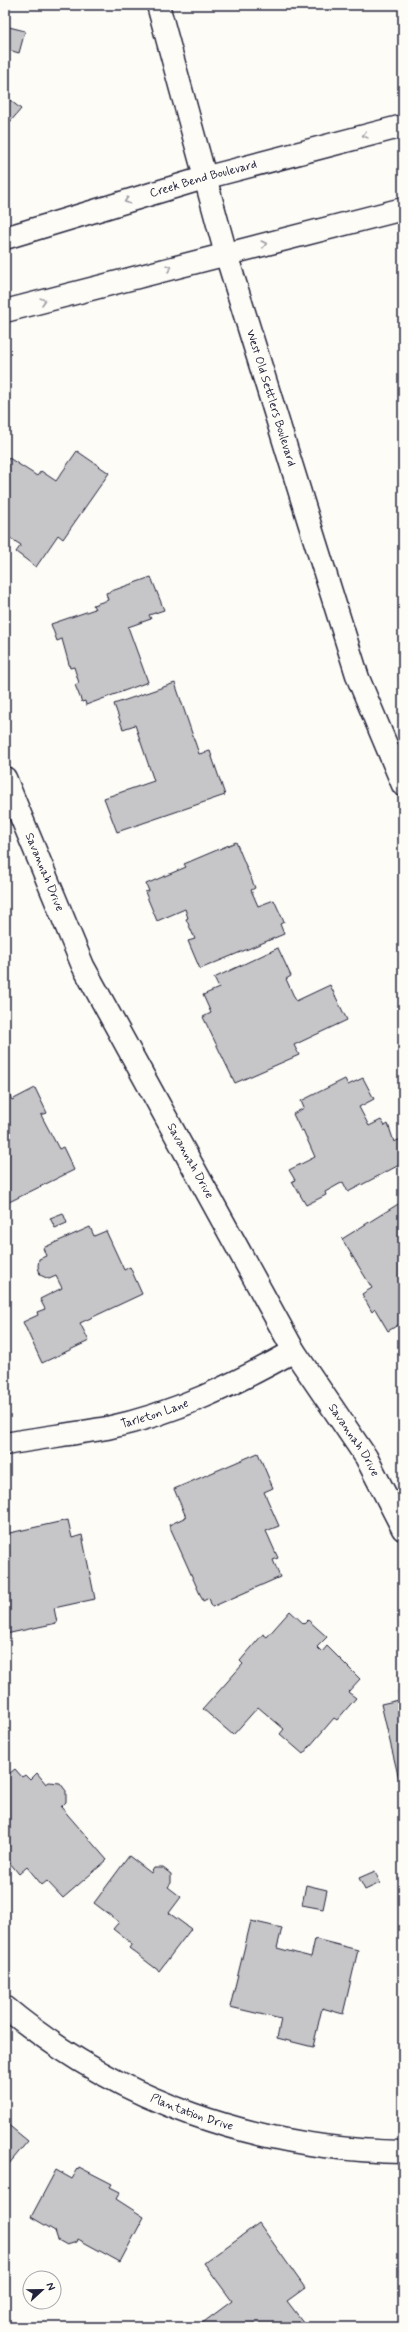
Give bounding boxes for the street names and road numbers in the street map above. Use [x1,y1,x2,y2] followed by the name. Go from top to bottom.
[148,157,259,202] street label: Creek Bend Boulevard
[242,328,299,468] street label: West Old Settlers Boulevard
[21,830,68,914] street label: Savannah Drive
[163,1121,217,1202] street label: Savannah Drive
[119,1396,191,1433] street label: Tarleton Lane
[324,1401,383,1479] street label: Savannah Drive
[148,2090,235,2135] street label: Plantation Drive

